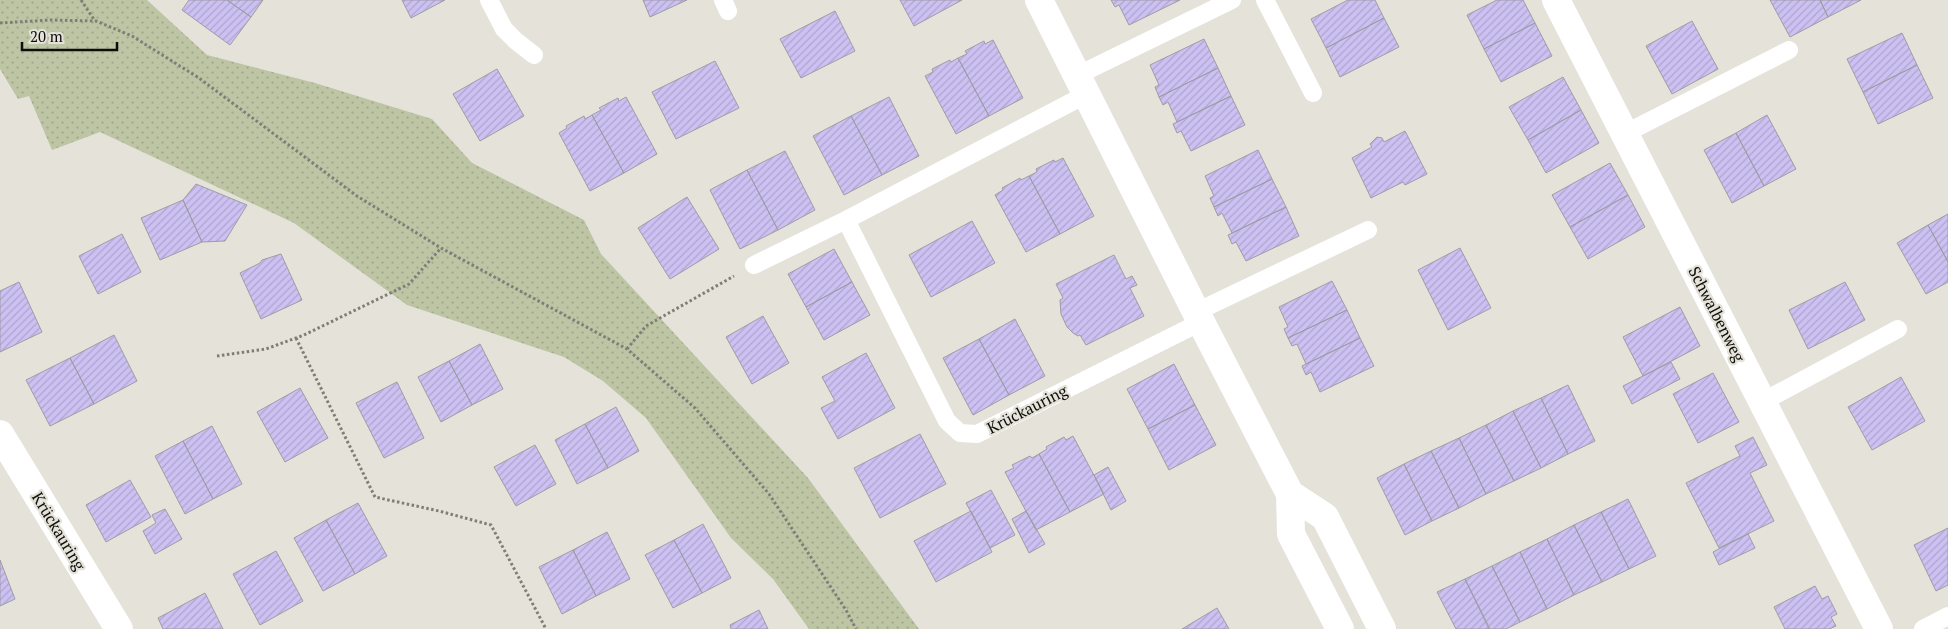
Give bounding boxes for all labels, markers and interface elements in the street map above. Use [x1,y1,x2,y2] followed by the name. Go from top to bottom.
[22,20,118,52] scale bar
[30,26,63,46] text: 20 m
[1684,263,1751,366] street label: Schwalbenweg
[983,379,1071,439] street label: Krückauring
[27,488,91,575] street label: Krückauring

